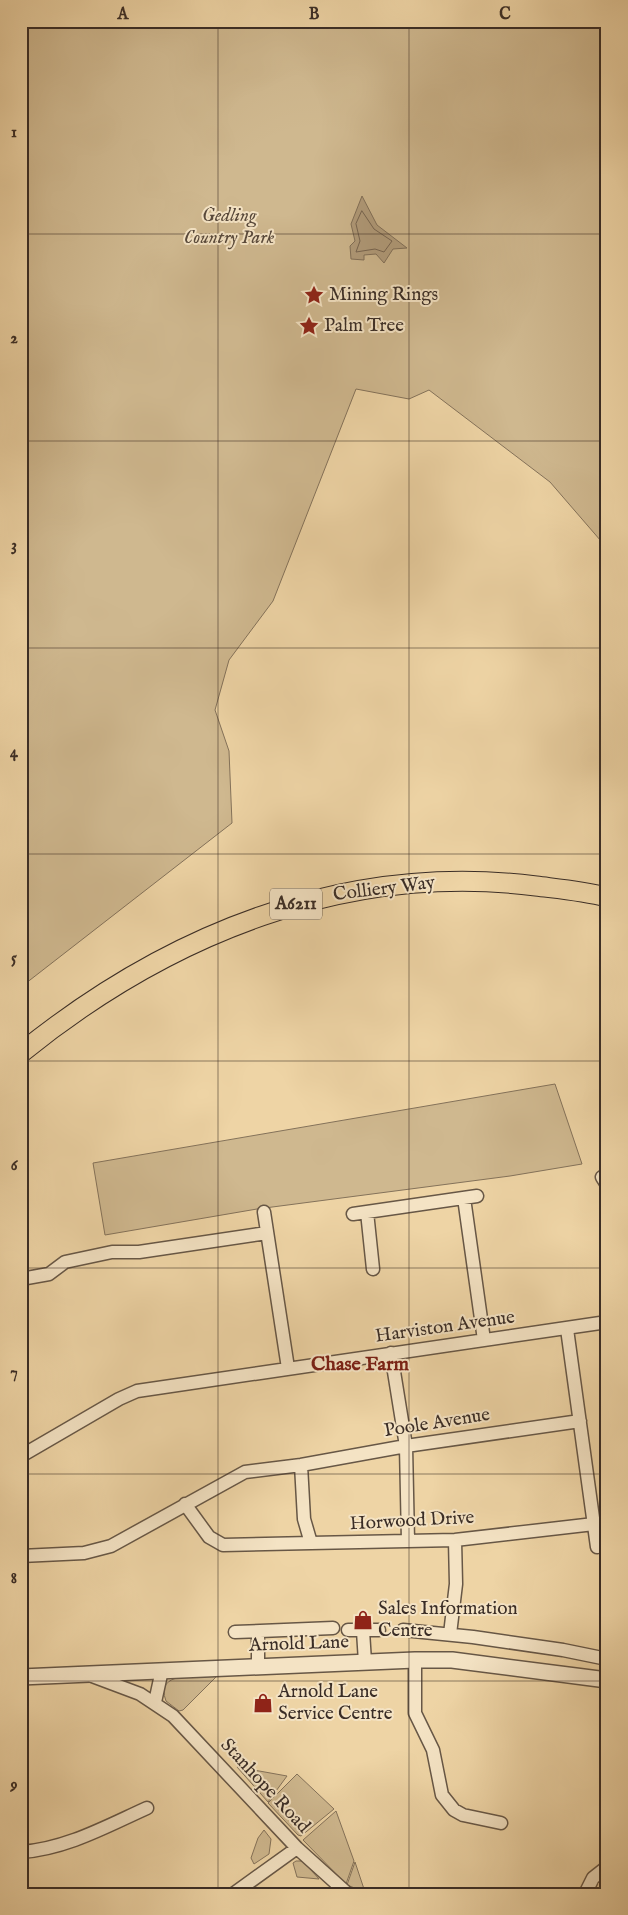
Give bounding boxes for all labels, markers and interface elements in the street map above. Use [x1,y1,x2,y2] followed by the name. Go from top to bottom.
[117,5,130,25] text: A
[309,5,320,25] text: B
[499,5,511,25] text: C
[11,123,17,143] text: 1
[184,204,275,250] park label: Gedling Country Park
[329,283,438,307] place label: Mining Rings
[303,284,325,306] place icon: Mining Rings
[324,314,404,338] place label: Palm Tree
[298,315,320,337] place icon: Palm Tree
[10,329,18,349] text: 2
[11,536,17,556] text: 3
[10,743,19,763] text: 4
[332,871,437,907] street label: Colliery Way
[270,889,322,920] road number: A6211
[11,949,17,969] text: 5
[11,1156,19,1176] text: 6
[374,1305,517,1349] street label: Harviston Avenue
[311,1352,410,1377] district label: Chase Farm
[10,1363,18,1383] text: 7
[382,1403,492,1443] street label: Poole Avenue
[349,1506,475,1536] street label: Horwood Drive
[11,1569,17,1589] text: 8
[378,1597,518,1643] place label: Sales Information Centre
[352,1609,374,1631] shop icon: Sales Information Centre
[248,1630,350,1658] street label: Arnold Lane
[277,1680,393,1726] place label: Arnold Lane Service Centre
[252,1692,274,1714] shop icon: Arnold Lane Service Centre
[215,1734,316,1839] street label: Stanhope Road
[10,1776,18,1796] text: 9

